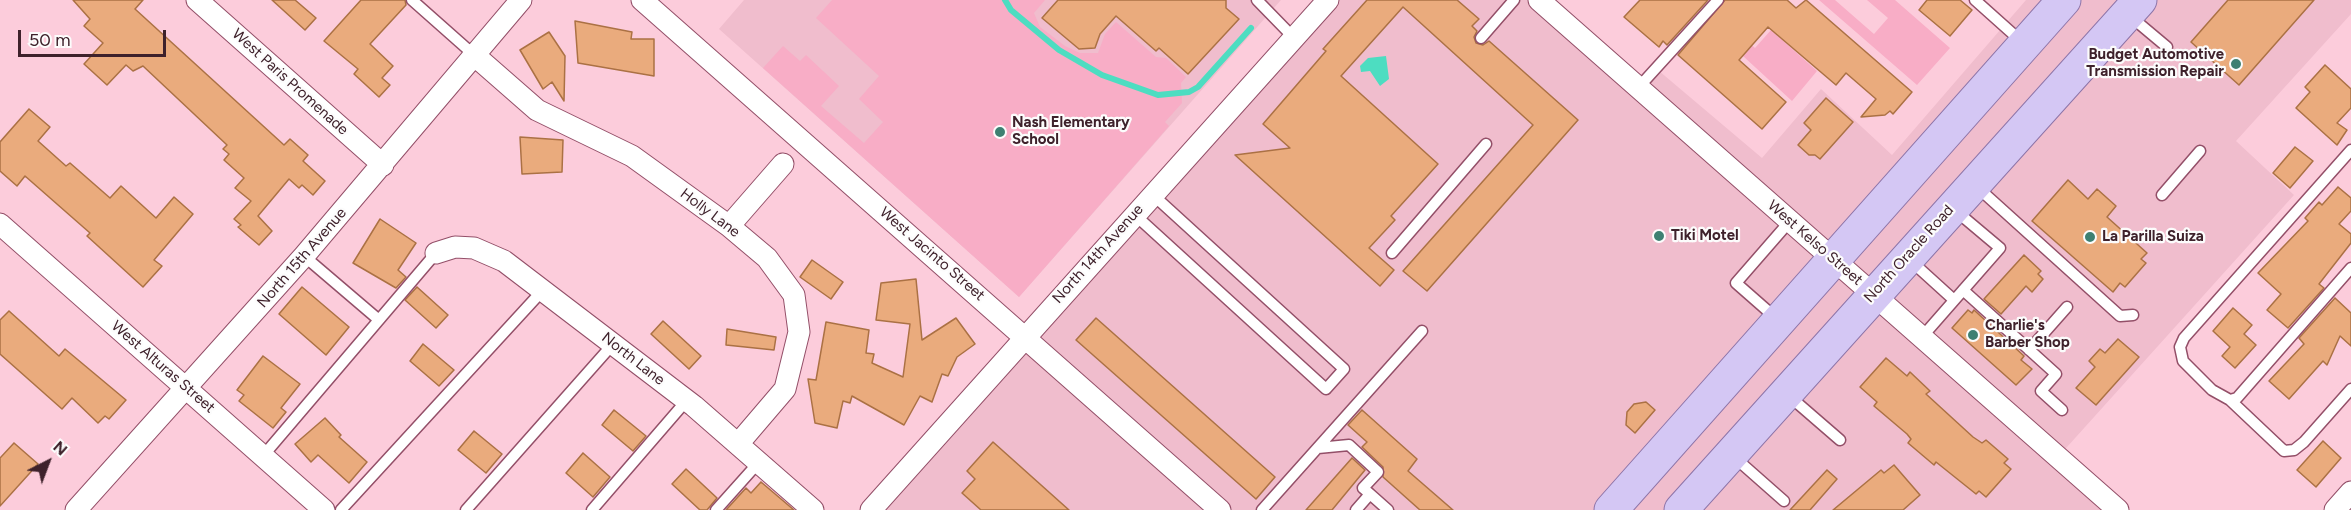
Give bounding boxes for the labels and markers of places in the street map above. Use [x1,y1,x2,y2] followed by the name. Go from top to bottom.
[2086,46,2224,81] place label: Budget Automotive Transmission Repair
[2229,57,2243,71] marker: Budget Automotive Transmission Repair
[1012,114,1130,149] place label: Nash Elementary School
[993,125,1007,139] marker: Nash Elementary School
[1671,227,1739,245] place label: Tiki Motel
[2102,228,2204,246] place label: La Parilla Suiza
[1652,229,1666,243] marker: Tiki Motel
[2083,230,2097,244] marker: La Parilla Suiza
[1985,317,2070,352] place label: Charlie's Barber Shop
[1966,328,1980,342] marker: Charlie's Barber Shop

